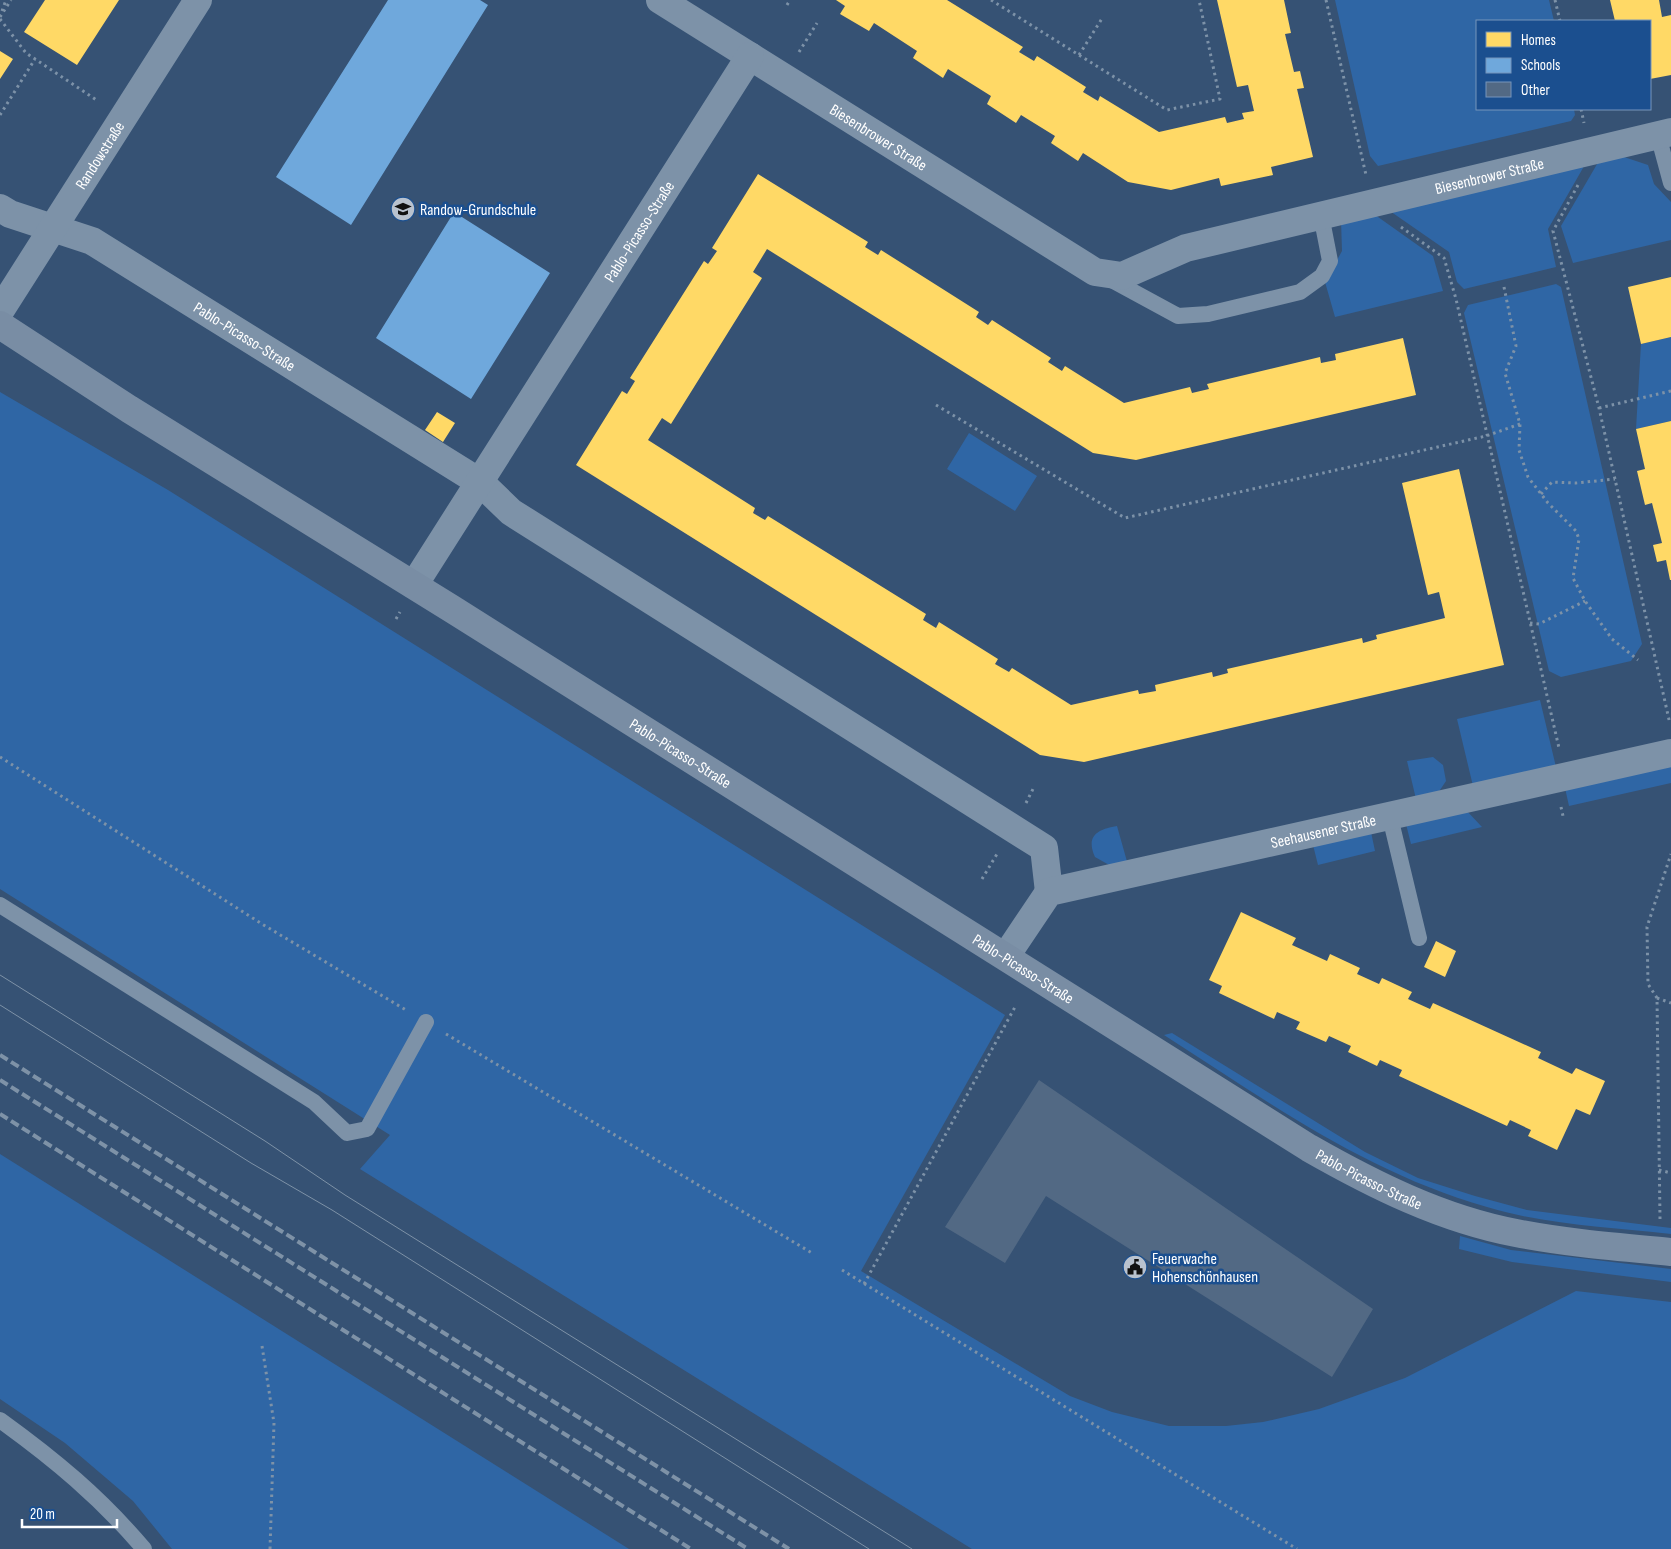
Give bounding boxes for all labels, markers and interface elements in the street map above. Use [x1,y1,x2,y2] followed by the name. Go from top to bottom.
[1476,20,1651,110] legend
[1521,31,1556,50] text: Homes
[1521,56,1560,75] text: Schools
[1521,81,1550,100] text: Other
[826,101,930,176] street label: Biesenbrower Straße
[72,118,129,193] street label: Randowstraße
[1433,155,1546,199] street label: Biesenbrower Straße
[601,178,679,286] street label: Pablo-Picasso-Straße
[390,196,416,222] school or university icon: Randow-Grundschule
[420,201,536,220] place label: Randow-Grundschule
[190,299,298,376] street label: Pablo-Picasso-Straße
[626,715,734,793] street label: Pablo-Picasso-Straße
[1269,811,1378,853] street label: Seehausener Straße
[968,931,1077,1009] street label: Pablo-Picasso-Straße
[1312,1146,1425,1214] street label: Pablo-Picasso-Straße
[1152,1250,1258,1287] place label: Feuerwache Hohenschönhausen
[1122,1254,1148,1280] public building icon: Feuerwache Hohenschönhausen
[22,1496,118,1528] scale bar
[30,1505,55,1524] text: 20 m

